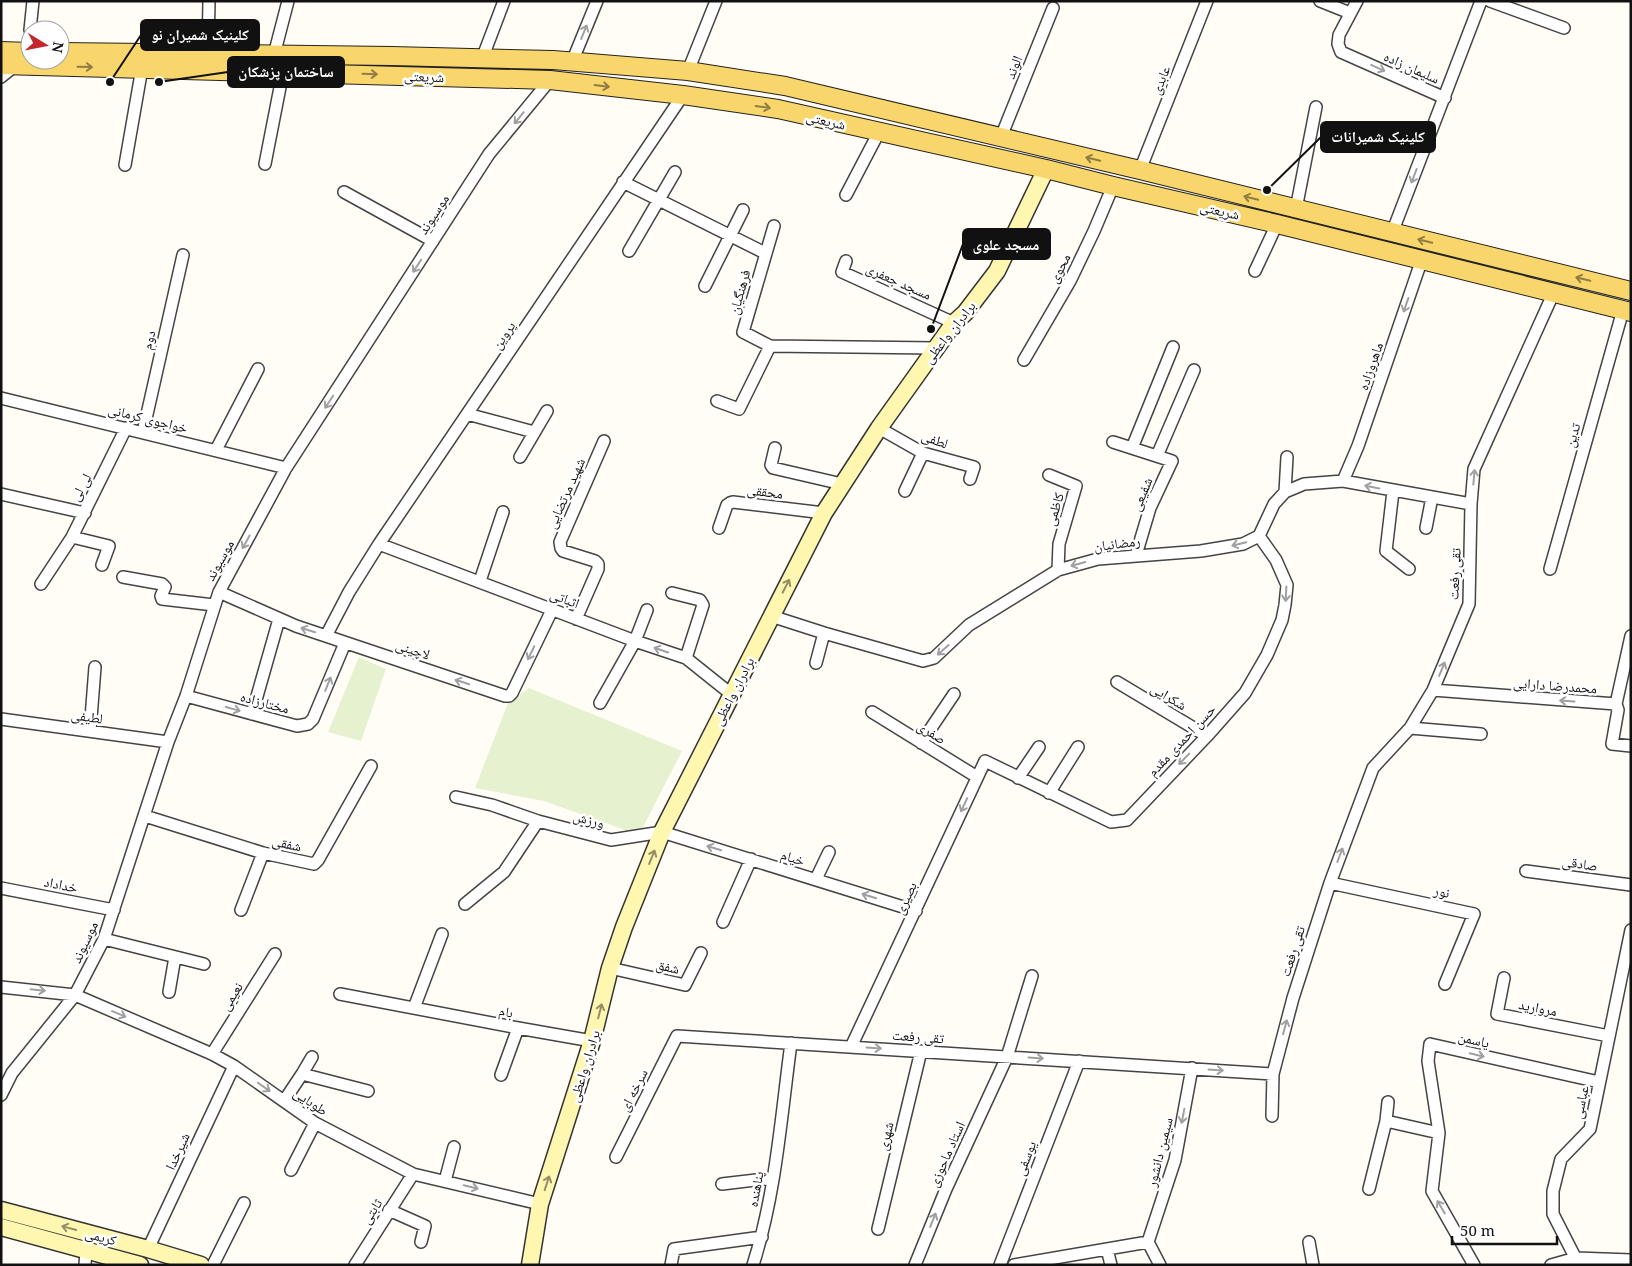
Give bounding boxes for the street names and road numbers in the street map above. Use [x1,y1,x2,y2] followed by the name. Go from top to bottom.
[1381,46,1443,88] street label: سلیمان زاده
[1000,53,1026,81] street label: الوند
[1146,63,1174,97] street label: عابدی
[404,66,444,86] street label: شریعتی
[804,106,848,134] street label: شریعتی
[413,190,453,238] street label: موسیوند
[1198,196,1242,224] street label: شریعتی
[1043,250,1075,286] street label: محوی
[863,258,935,304] street label: مسجد جعفری
[724,267,754,317] street label: فرهنگیان
[919,297,980,367] street label: برادران واعظی
[487,317,519,353] street label: پروین
[137,328,160,352] street label: دوم
[1353,340,1387,392] street label: ماهروزاده
[106,399,190,437] street label: خواجوی کرمانی
[1560,420,1585,449] street label: تدین
[919,425,951,453] street label: لطفی
[541,455,589,531] street label: شهید مرتضایی
[65,470,95,504] street label: لی لی
[1125,474,1157,514] street label: شفیعی
[746,479,784,503] street label: محققی
[1040,490,1068,528] street label: کاظمی
[1093,531,1141,555] street label: رمضانیان
[200,536,238,584] street label: موسیوند
[1443,547,1465,600] street label: تقی رفعت
[548,584,582,612] street label: اثباتی
[393,635,433,663] street label: لاچینی
[708,653,758,729] street label: برادران واعظی
[1512,673,1598,697] street label: محمدرضا دارایی
[1147,678,1191,714] street label: شکرایی
[238,686,292,718] street label: مختارزاده
[1143,700,1220,781] street label: حسن احمدی مقدم
[70,704,104,728] street label: لطیفی
[914,716,950,748] street label: صفری
[571,806,607,832] street label: ورزش
[270,830,304,856] street label: شفقی
[778,844,807,871] street label: خیام
[1561,851,1599,875] street label: صادقی
[43,871,79,897] street label: خداداد
[889,878,921,917] street label: بصیری
[1431,880,1452,902] street label: نور
[66,918,102,966] street label: موسیوند
[1275,923,1309,979] street label: تقی رفعت
[654,954,682,979] street label: شفق
[215,978,247,1014] street label: نعیمی
[1517,994,1559,1020] street label: مروارید
[497,1000,515,1023] street label: بام
[891,1025,945,1047] street label: تقی رفعت
[1457,1026,1492,1052] street label: یاسمن
[564,1027,604,1104] street label: برادران واعظی
[614,1065,652,1115] street label: سرخه ای
[290,1083,332,1119] street label: طوبایی
[1567,1084,1593,1120] street label: عباسی
[1141,1115,1177,1190] street label: سیمین دانشور
[923,1118,969,1190] street label: استاد ماحوزی
[872,1120,898,1152] street label: شهری
[160,1129,194,1173] street label: شیرخدا
[1010,1138,1040,1178] street label: یوسفی
[743,1169,768,1208] street label: پناهنده
[356,1194,386,1227] street label: ثابتی
[83,1223,119,1249] street label: کریمی

